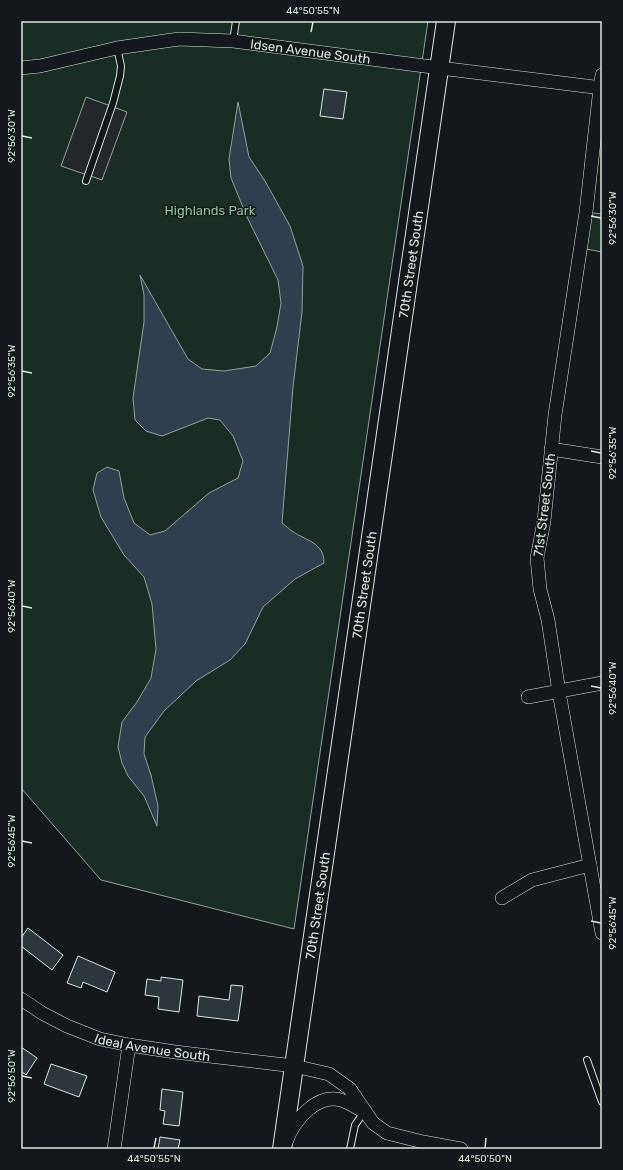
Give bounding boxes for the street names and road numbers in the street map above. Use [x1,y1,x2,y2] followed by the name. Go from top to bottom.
[249,36,371,67] street label: Idsen Avenue South
[396,210,426,319] street label: 70th Street South
[531,452,558,558] street label: 71st Street South
[349,530,380,640] street label: 70th Street South
[303,851,333,960] street label: 70th Street South
[92,1031,211,1064] street label: Ideal Avenue South

